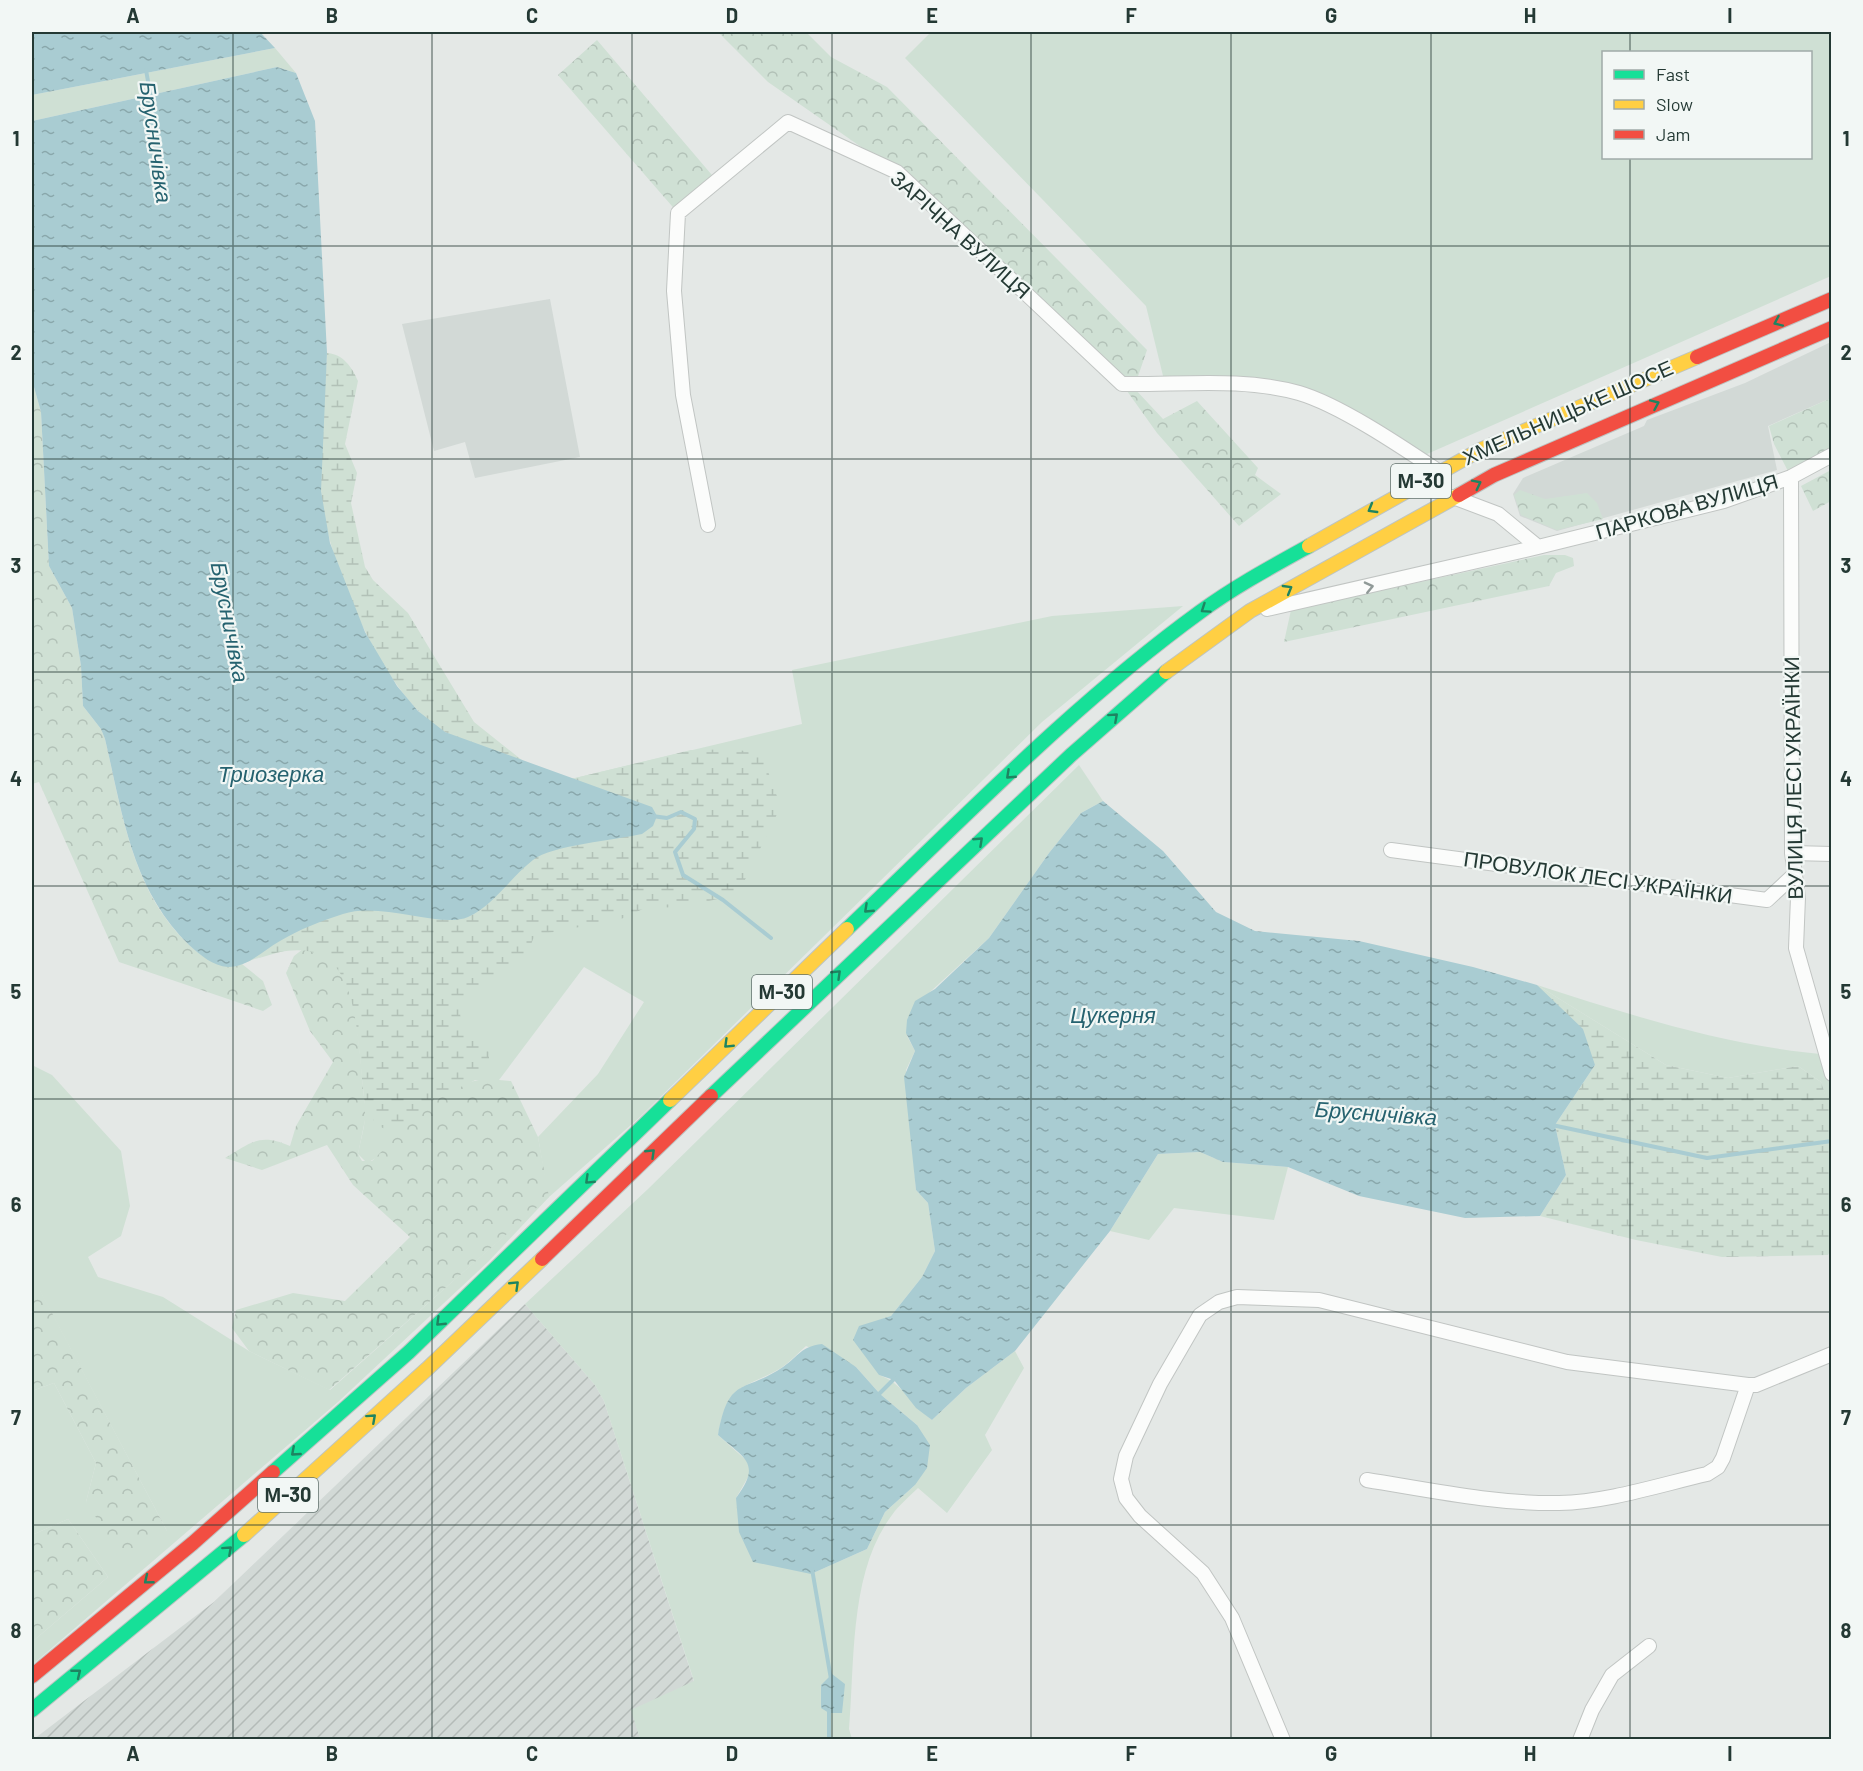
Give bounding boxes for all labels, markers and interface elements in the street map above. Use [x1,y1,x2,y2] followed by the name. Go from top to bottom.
[126,3,140,27] text: A
[326,3,338,27] text: B
[526,3,538,27] text: C
[726,3,738,27] text: D
[926,3,938,27] text: E
[1125,3,1137,27] text: F
[1325,3,1337,27] text: G
[1524,3,1536,27] text: H
[1727,3,1733,27] text: I
[1602,51,1812,159] legend
[1656,63,1690,85] text: Fast
[135,79,178,204] water label: Брусничівка
[1656,93,1693,115] text: Slow
[1656,123,1690,145] text: Jam
[12,126,20,150] text: 1
[1842,126,1850,150] text: 1
[886,165,1036,303] street label: ЗАРІЧНА ВУЛИЦЯ
[1773,315,1784,327] one-way arrow
[10,340,22,364] text: 2
[1840,340,1852,364] text: 2
[1458,354,1677,469] street label: ХМЕЛЬНИЦЬКЕ ШОСЕ
[1648,400,1659,412] one-way arrow
[1391,464,1451,498] road number: М-30
[1593,468,1781,544] street label: ПАРКОВА ВУЛИЦЯ
[1470,479,1481,491] one-way arrow
[1368,502,1378,513] one-way arrow
[11,553,21,577] text: 3
[1841,553,1851,577] text: 3
[206,559,255,685] water label: Брусничівка
[1364,581,1374,594] one-way arrow
[1282,585,1292,596] one-way arrow
[1201,602,1212,613] one-way arrow
[1778,656,1807,900] street label: ВУЛИЦЯ ЛЕСІ УКРАЇНКИ
[1108,713,1119,724] one-way arrow
[218,760,324,787] water label: Триозерка
[10,766,22,790] text: 4
[1840,766,1852,790] text: 4
[1007,768,1017,779] one-way arrow
[972,837,983,848] one-way arrow
[1462,845,1734,908] street label: ПРОВУЛОК ЛЕСІ УКРАЇНКИ
[865,901,876,912] one-way arrow
[830,971,841,982] one-way arrow
[752,975,812,1009] road number: М-30
[11,979,22,1003] text: 5
[1841,979,1852,1003] text: 5
[1070,1001,1156,1028] water label: Цукерня
[725,1037,736,1048] one-way arrow
[1314,1095,1438,1130] water label: Брусничівка
[644,1150,655,1161] one-way arrow
[585,1173,595,1184] one-way arrow
[11,1192,22,1216] text: 6
[1841,1192,1852,1216] text: 6
[508,1281,518,1292] one-way arrow
[436,1314,447,1325] one-way arrow
[11,1405,21,1429] text: 7
[1841,1405,1851,1429] text: 7
[365,1415,376,1426] one-way arrow
[291,1445,302,1456] one-way arrow
[258,1478,318,1512] road number: М-30
[221,1546,232,1557] one-way arrow
[144,1573,155,1584] one-way arrow
[11,1618,22,1642] text: 8
[1841,1618,1852,1642] text: 8
[70,1669,81,1680] one-way arrow
[126,1741,140,1765] text: A
[326,1741,338,1765] text: B
[526,1741,538,1765] text: C
[726,1741,738,1765] text: D
[926,1741,938,1765] text: E
[1125,1741,1137,1765] text: F
[1325,1741,1337,1765] text: G
[1524,1741,1536,1765] text: H
[1727,1741,1733,1765] text: I

